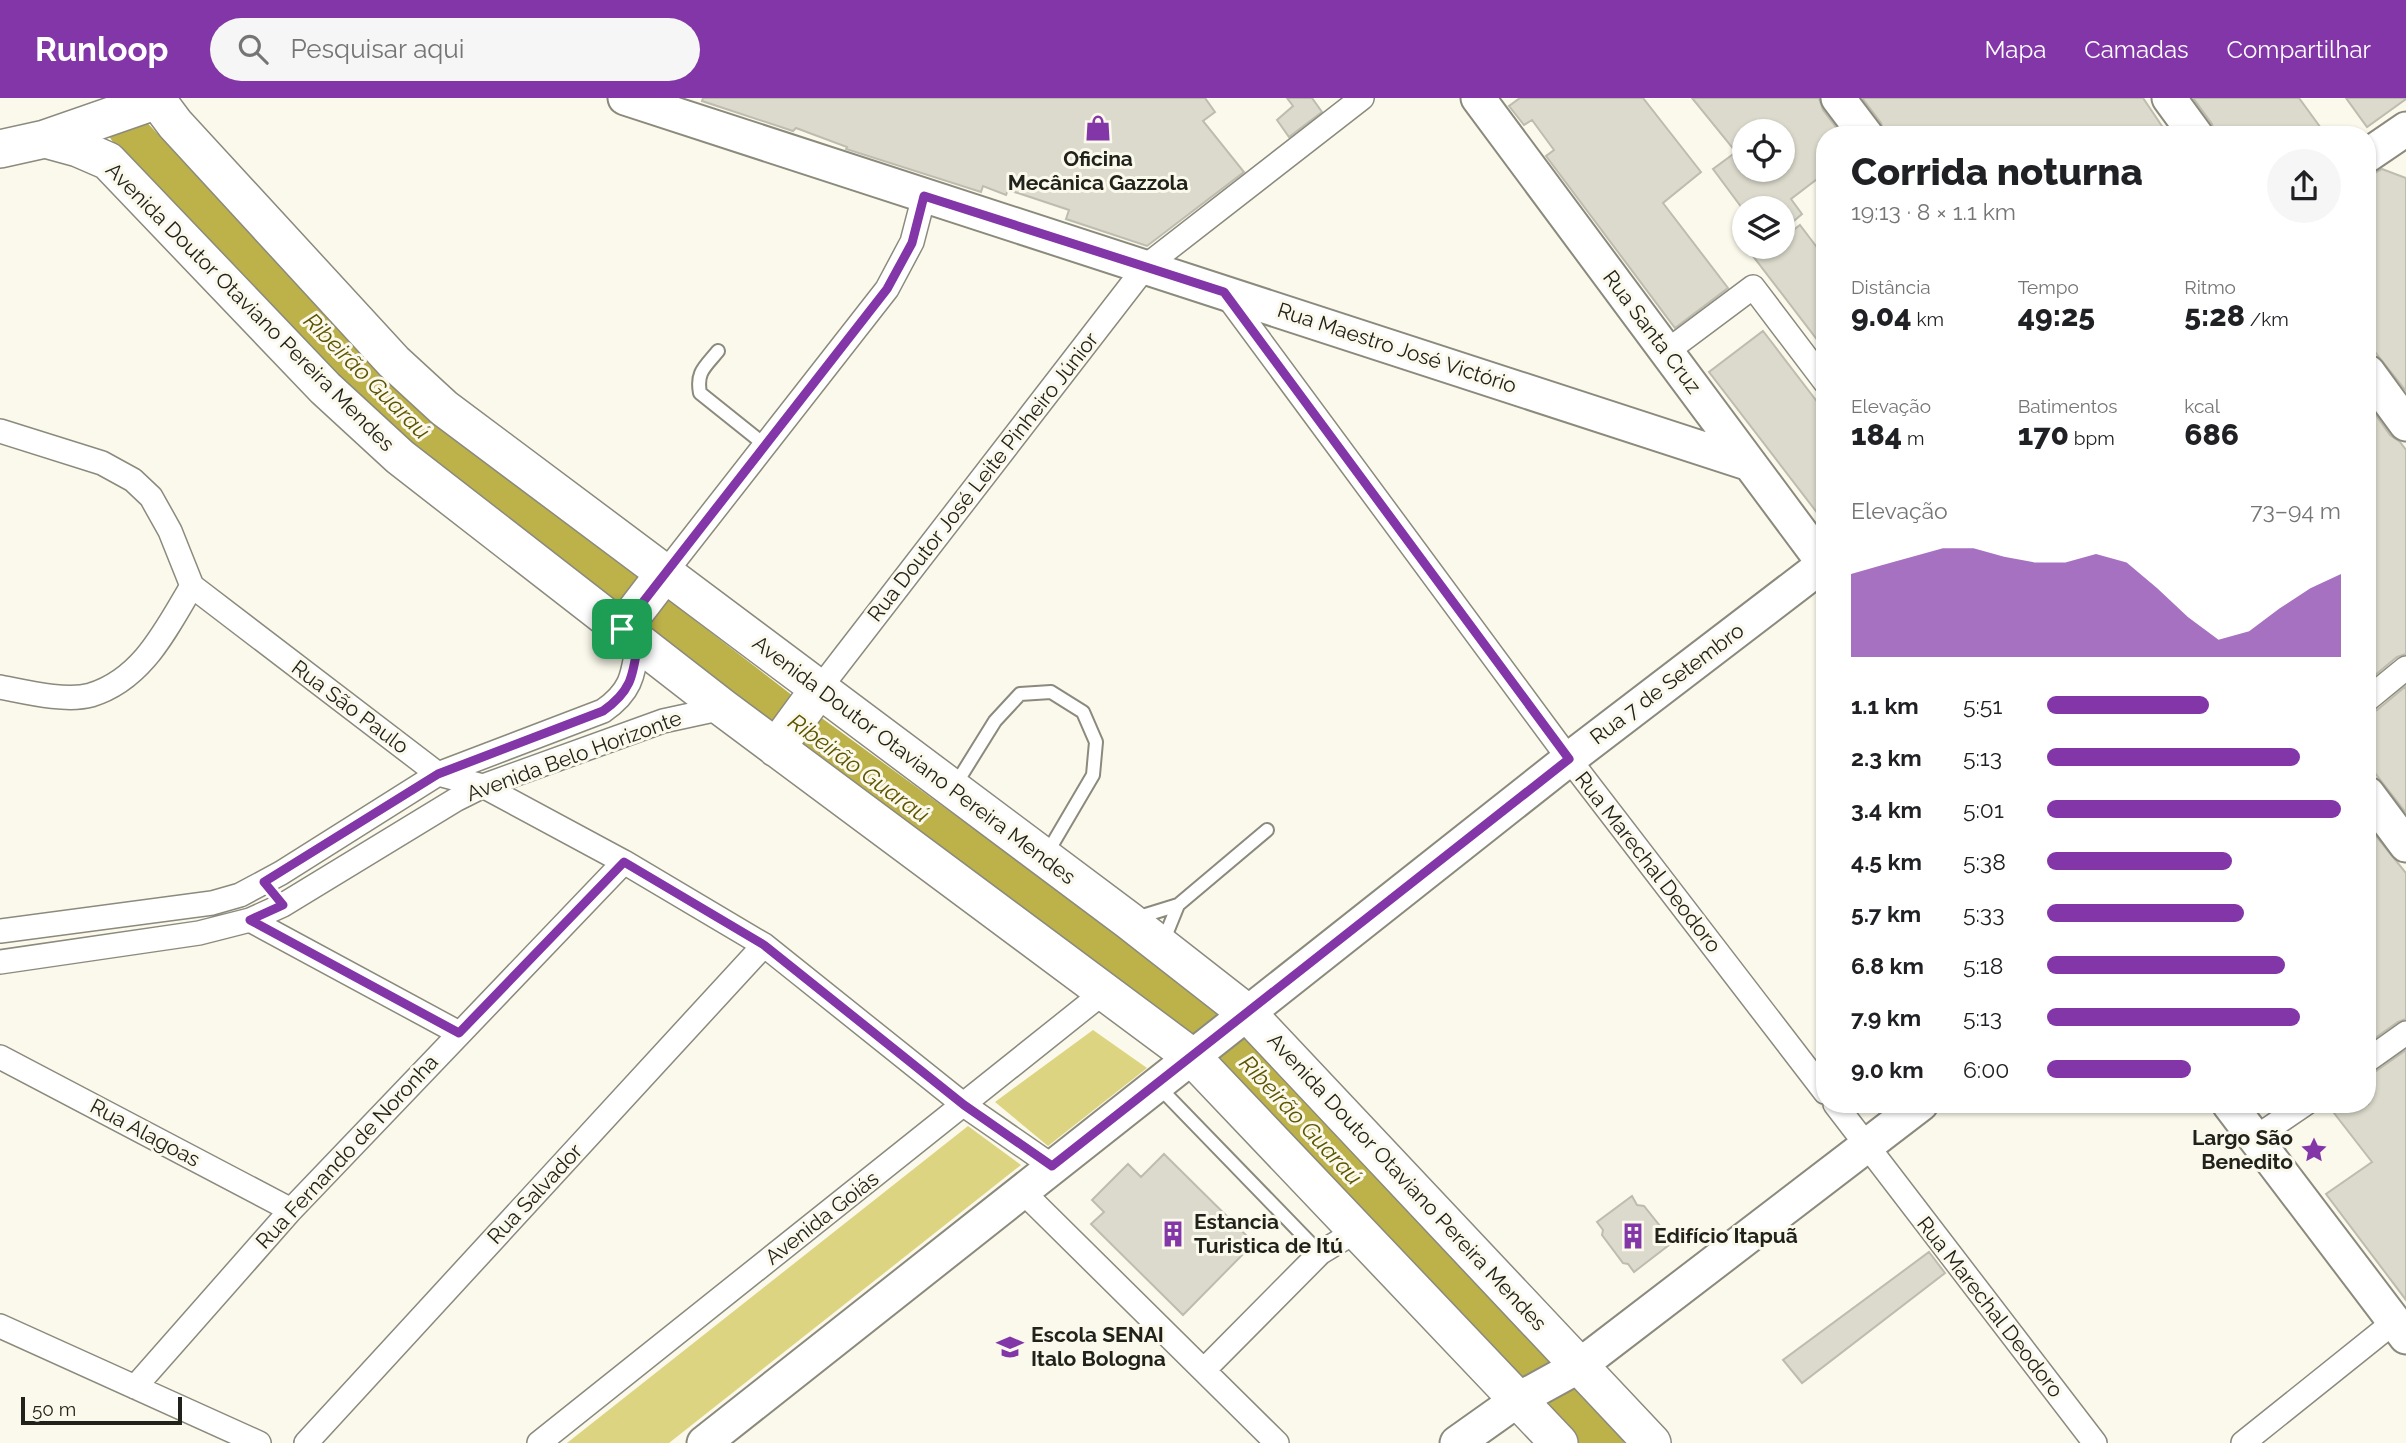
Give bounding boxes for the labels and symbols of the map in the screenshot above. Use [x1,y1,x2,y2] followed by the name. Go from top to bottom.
[1083,113,1113,143] shop icon: Oficina Mecânica Gazzola
[1008,146,1188,195] place label: Oficina Mecânica Gazzola
[101,157,400,456] street label: Avenida Doutor Otaviano Pereira Mendes
[1598,265,1707,398] street label: Rua Santa Cruz
[1274,297,1520,398] street label: Rua Maestro José Victório
[299,307,436,444] water label: Ribeirão Guaraú
[862,327,1104,626] street label: Rua Doutor José Leite Pinheiro Júnior
[592,599,652,659] pin
[1585,618,1749,750] street label: Rua 7 de Setembro
[748,630,1081,889] street label: Avenida Doutor Otaviano Pereira Mendes
[287,655,414,759] street label: Rua São Paulo
[463,705,685,806] street label: Avenida Belo Horizonte
[784,707,935,828] water label: Ribeirão Guaraú
[1570,766,1727,957] street label: Rua Marechal Deodoro
[1263,1028,1552,1336] street label: Avenida Doutor Otaviano Pereira Mendes
[1234,1049,1368,1190] water label: Ribeirão Guaraú
[250,1050,443,1254] street label: Rua Fernando de Noronha
[86,1093,204,1172] street label: Rua Alagoas
[2192,1125,2293,1174] place label: Largo São Benedito
[2299,1135,2329,1165] place icon: Largo São Benedito
[482,1138,588,1249] street label: Rua Salvador
[760,1166,883,1270] street label: Avenida Goiás
[1194,1209,1343,1258] place label: Estancia Turistica de Itú
[1912,1211,2069,1402] street label: Rua Marechal Deodoro
[1158,1219,1188,1249] building icon: Estancia Turistica de Itú
[1618,1221,1648,1251] building icon: Edifício Itapuã
[1654,1223,1798,1248] place label: Edifício Itapuã
[1031,1322,1166,1371] place label: Escola SENAI Italo Bologna
[995,1332,1025,1362] school or university icon: Escola SENAI Italo Bologna
[21,1394,182,1426] scale bar

